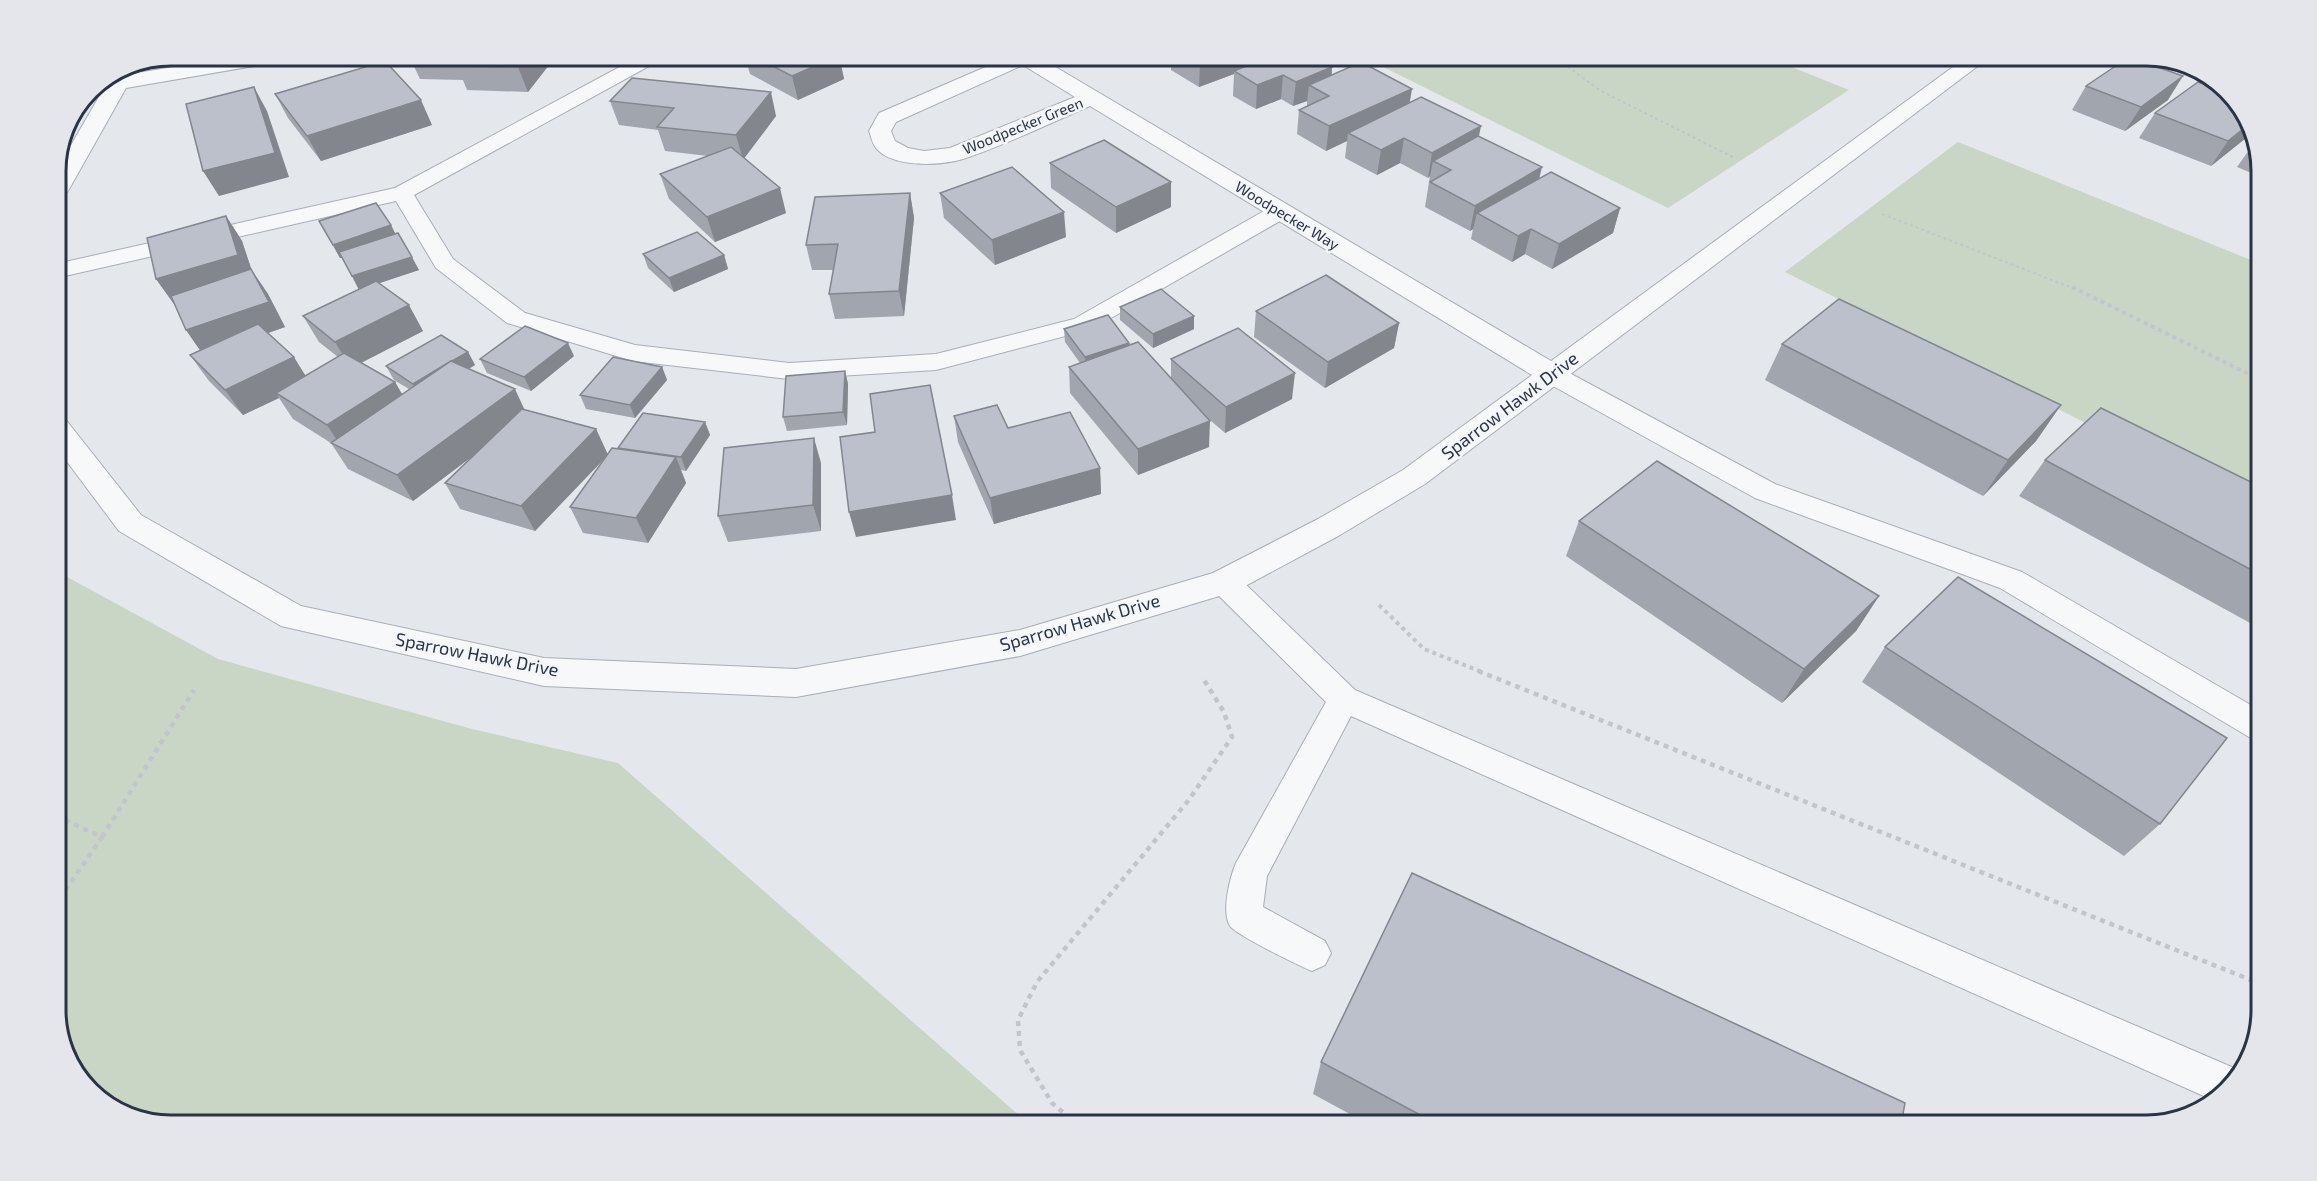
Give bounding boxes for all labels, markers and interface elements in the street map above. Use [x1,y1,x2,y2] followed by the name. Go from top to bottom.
[960,93,1085,157] street label: Woodpecker Green
[1232,177,1343,253] street label: Woodpecker Way
[1437,347,1582,464] street label: Sparrow Hawk Drive
[997,589,1162,655] street label: Sparrow Hawk Drive
[394,627,561,681] street label: Sparrow Hawk Drive

